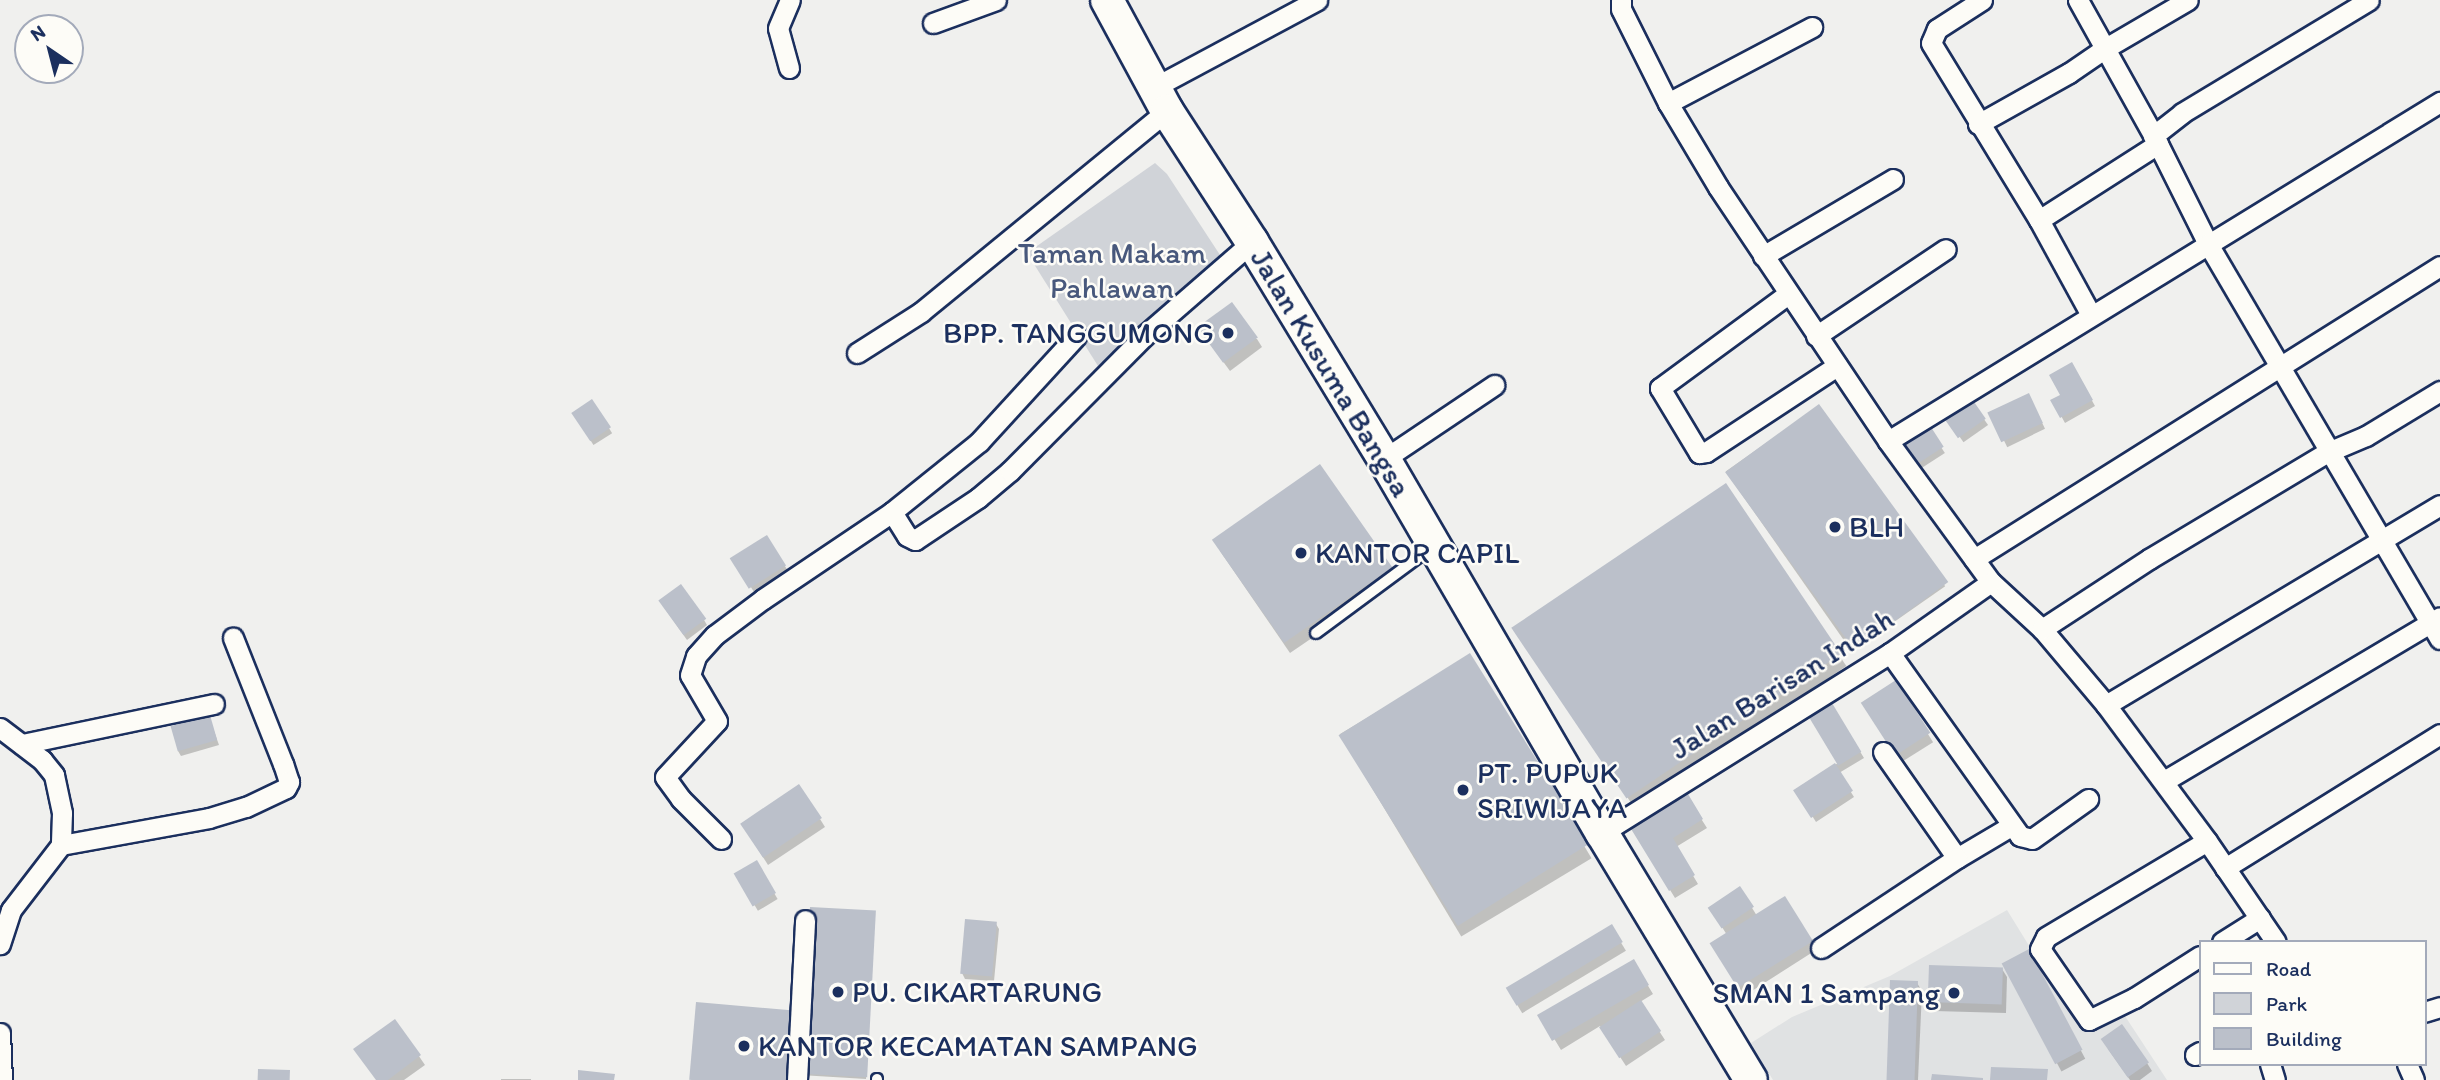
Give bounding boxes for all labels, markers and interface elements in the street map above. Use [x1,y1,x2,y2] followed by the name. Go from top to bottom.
[14,14,84,84] north arrow
[26,20,50,46] text: N
[1019,235,1205,306] park label: Taman Makam Pahlawan
[1243,243,1419,503] street label: Jalan Kusuma Bangsa
[943,315,1214,351] place label: BPP. TANGGUMONG
[1220,325,1236,341] marker: BPP. TANGGUMONG
[1849,509,1904,545] place label: BLH
[1827,519,1843,535] marker: BLH
[1315,535,1516,571] place label: KANTOR CAPIL
[1293,545,1309,561] marker: KANTOR CAPIL
[1663,600,1901,768] street label: Jalan Barisan Indah
[1477,755,1627,826] place label: PT. PUPUK SRIWIJAYA
[1455,782,1471,798] marker: PT. PUPUK SRIWIJAYA
[2198,940,2426,1066] legend
[2266,956,2311,981] text: Road
[852,974,1106,1010] place label: PU. CIKARTARUNG
[1712,975,1940,1011] place label: SMAN 1 Sampang
[830,984,846,1000] marker: PU. CIKARTARUNG
[1946,985,1962,1001] marker: SMAN 1 Sampang
[2266,991,2307,1016] text: Park
[2266,1026,2342,1051] text: Building
[758,1028,1196,1064] place label: KANTOR KECAMATAN SAMPANG
[736,1038,752,1054] marker: KANTOR KECAMATAN SAMPANG

